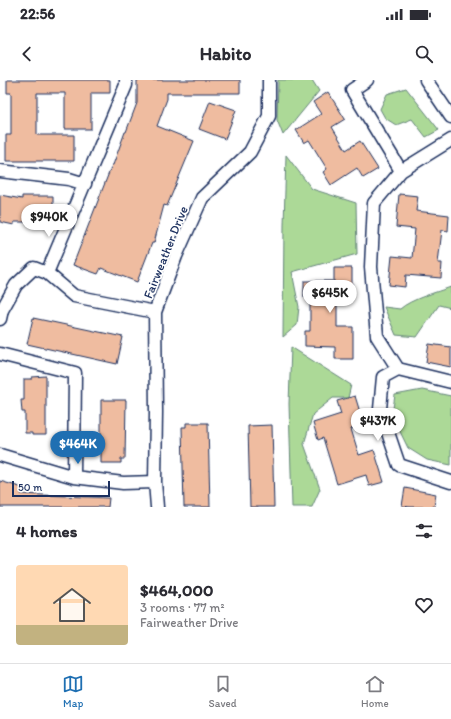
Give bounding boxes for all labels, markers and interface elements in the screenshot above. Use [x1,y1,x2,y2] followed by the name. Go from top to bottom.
[20,5,55,23] text: 22:56
[16,43,38,65] icon: back
[200,43,251,65] text: Habito
[413,43,435,65] icon: search
[21,204,77,238] pin: $940K
[140,204,191,301] street label: Fairweather Drive
[30,209,68,224] text: $940K
[302,280,358,314] pin: $645K
[312,285,348,300] text: $645K
[350,408,406,442] pin: $437K
[360,413,396,428] text: $437K
[50,431,106,465] pin: $464K
[59,436,97,451] text: $464K
[12,479,110,498] scale bar
[18,481,42,494] text: 50 m
[413,520,435,542] icon: filters
[16,521,77,541] text: 4 homes
[140,580,214,600] text: $464,000
[48,581,96,629] icon: home
[413,594,435,616] icon: heart
[140,600,225,615] text: 3 rooms · 77 m²
[140,615,239,630] text: Fairweather Drive
[62,673,84,710] tab: Map
[209,673,237,710] tab: Saved
[361,673,389,710] tab: Home

